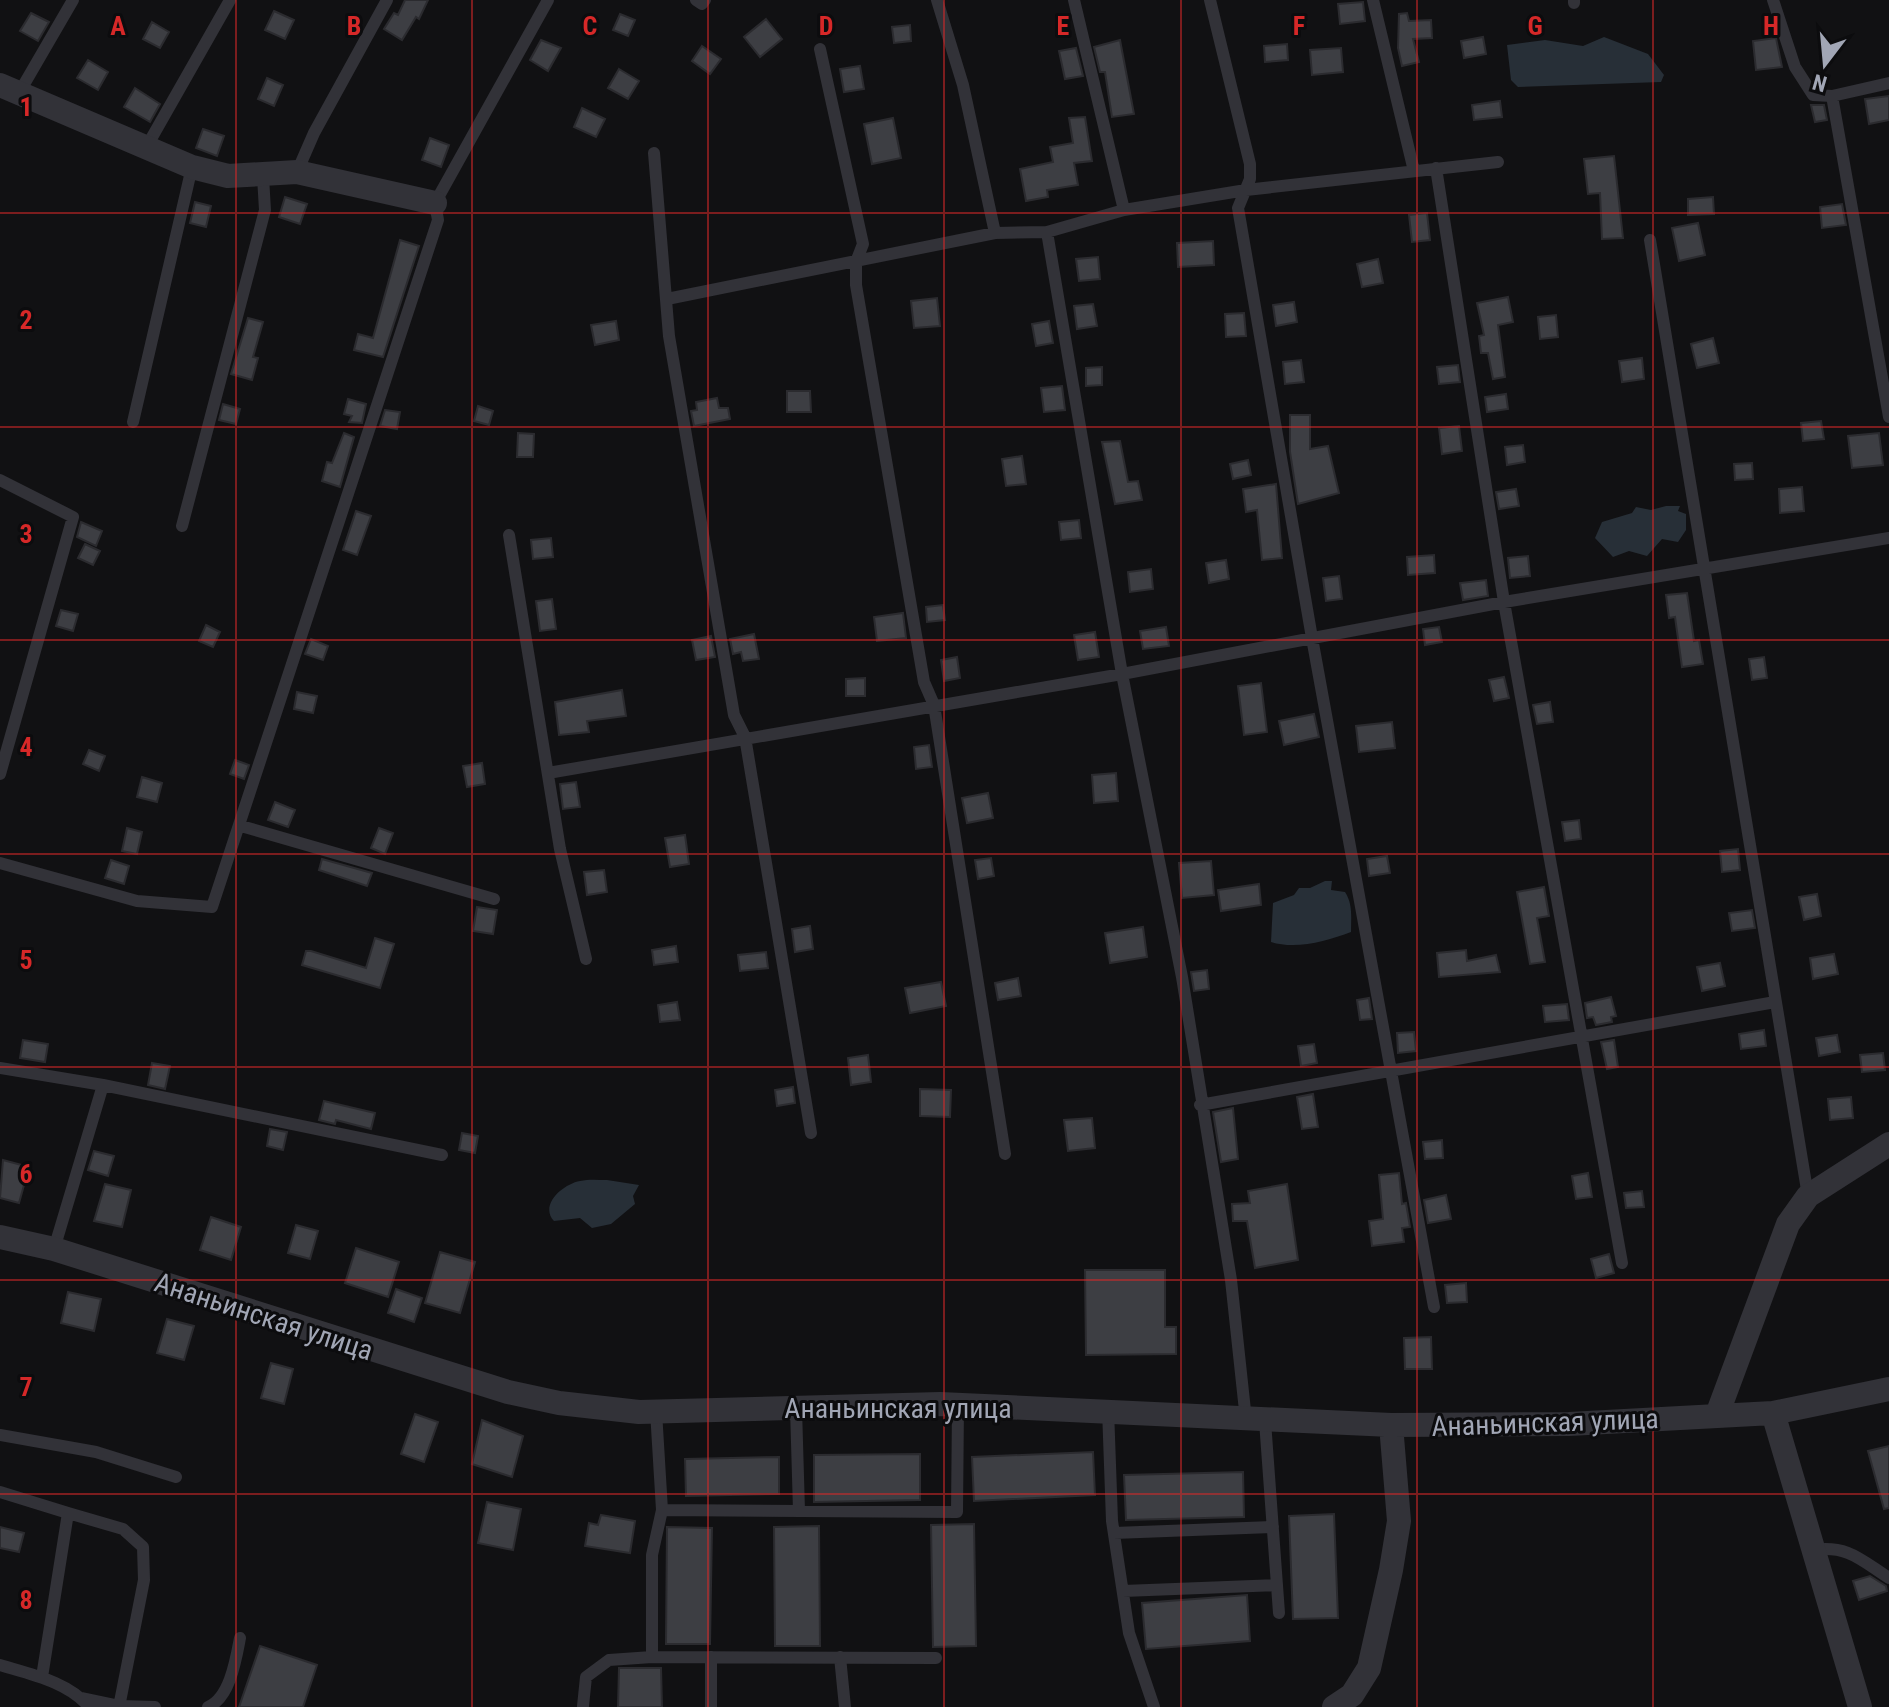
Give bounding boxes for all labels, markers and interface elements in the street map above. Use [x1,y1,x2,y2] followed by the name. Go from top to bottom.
[110,11,126,41] text: A
[347,11,361,41] text: B
[583,11,598,41] text: C
[819,11,833,41] text: D
[1057,11,1070,41] text: E
[1293,11,1305,41] text: F
[1527,11,1543,41] text: G
[1763,11,1779,41] text: H
[1785,24,1865,104] north arrow
[1810,69,1830,97] text: N
[19,92,33,122] text: 1
[19,305,33,335] text: 2
[19,519,33,549] text: 3
[19,732,33,762] text: 4
[19,945,33,975] text: 5
[19,1159,33,1189] text: 6
[151,1266,377,1367] street label: Ананьинская улица
[19,1372,33,1402] text: 7
[784,1392,1012,1425] street label: Ананьинская улица
[1431,1402,1659,1443] street label: Ананьинская улица
[19,1585,33,1615] text: 8

